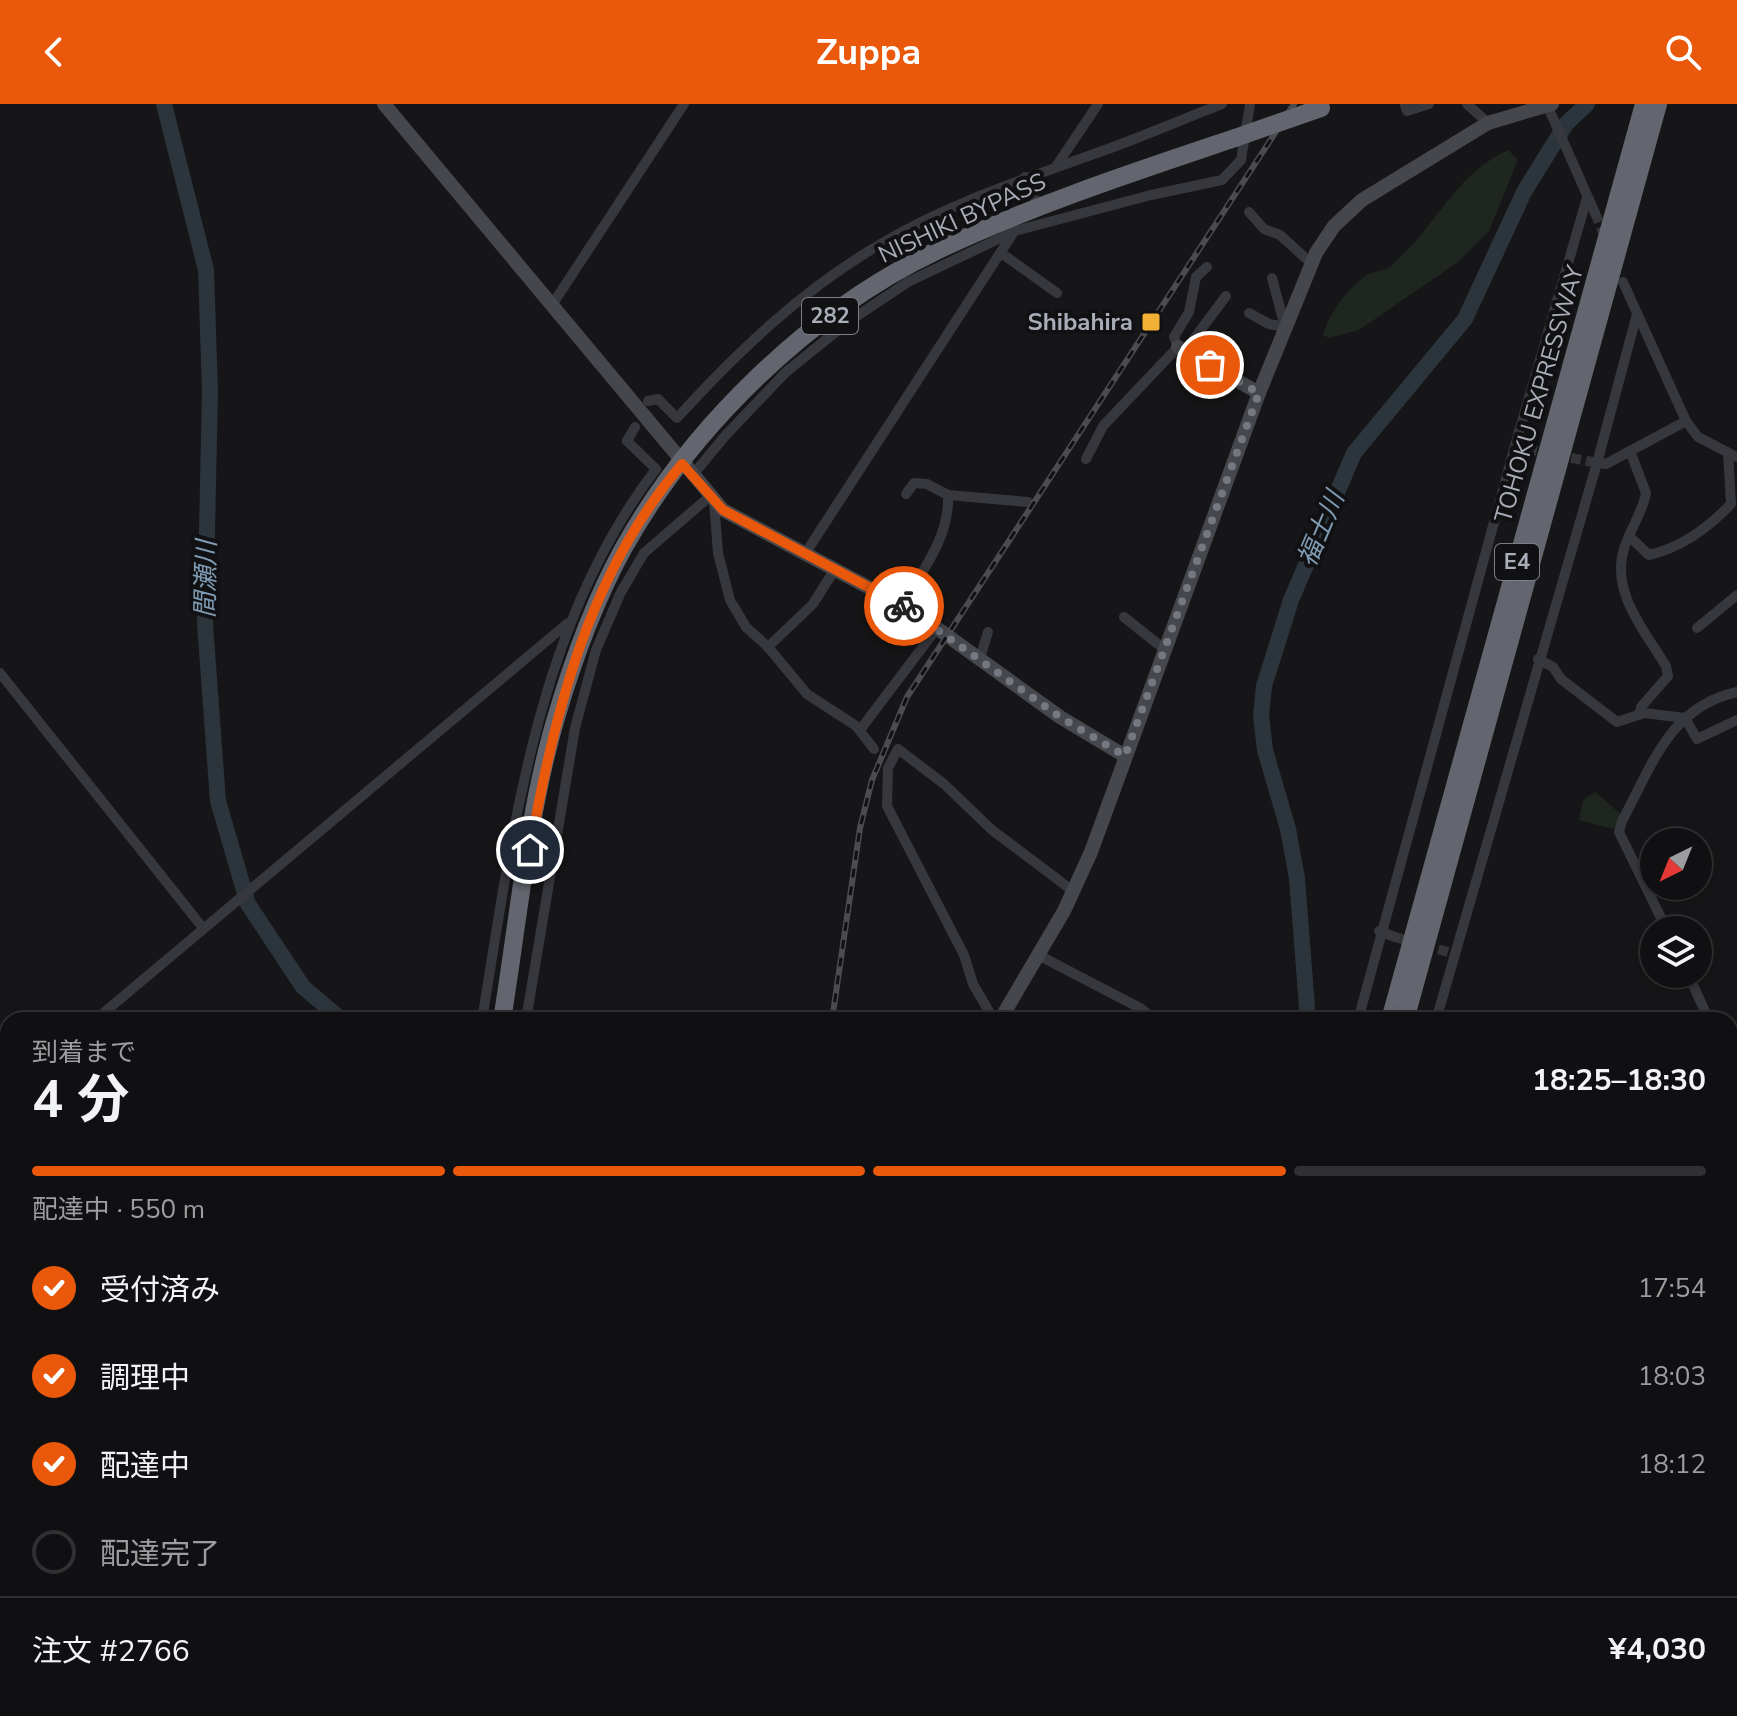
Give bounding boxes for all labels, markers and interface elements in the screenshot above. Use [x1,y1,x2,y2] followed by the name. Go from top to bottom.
[816,28,921,77] text: Zuppa
[32,30,76,74] icon: back
[1661,30,1705,74] icon: search
[873,165,1051,271] street label: NISHIKI BYPASS
[1487,261,1591,526] street label: TOHOKU EXPRESSWAY
[802,298,858,334] road number: 282
[1028,306,1133,338] place label: Shibahira
[1140,311,1162,333] marker: Shibahira
[1176,331,1244,399] pin
[1188,343,1232,387] icon: bag
[1290,484,1354,572] water label: 福士川
[188,537,224,618] water label: 間瀬川
[1495,544,1539,580] road number: E4
[864,566,944,646] courier
[882,584,926,628] icon: bike
[496,816,564,884] pin
[508,828,552,872] icon: home
[1640,828,1712,900] north arrow
[1640,828,1712,988] map controls
[1640,916,1712,988] button: layers
[32,1035,136,1070] text: 到着まで
[1532,1060,1706,1101] text: 18:25–18:30
[32,1064,129,1135] text: 4 分
[32,1192,205,1227] text: 配達中 · 550 m
[32,1266,76,1310] icon: check
[100,1270,220,1311] text: 受付済み
[1638,1271,1706,1306] text: 17:54
[32,1354,76,1398] icon: check
[100,1358,190,1399] text: 調理中
[1638,1359,1706,1394] text: 18:03
[32,1442,76,1486] icon: check
[100,1446,190,1487] text: 配達中
[1638,1447,1706,1482] text: 18:12
[100,1534,220,1575] text: 配達完了
[1609,1629,1706,1670] text: ¥4,030
[32,1631,190,1672] text: 注文 #2766

